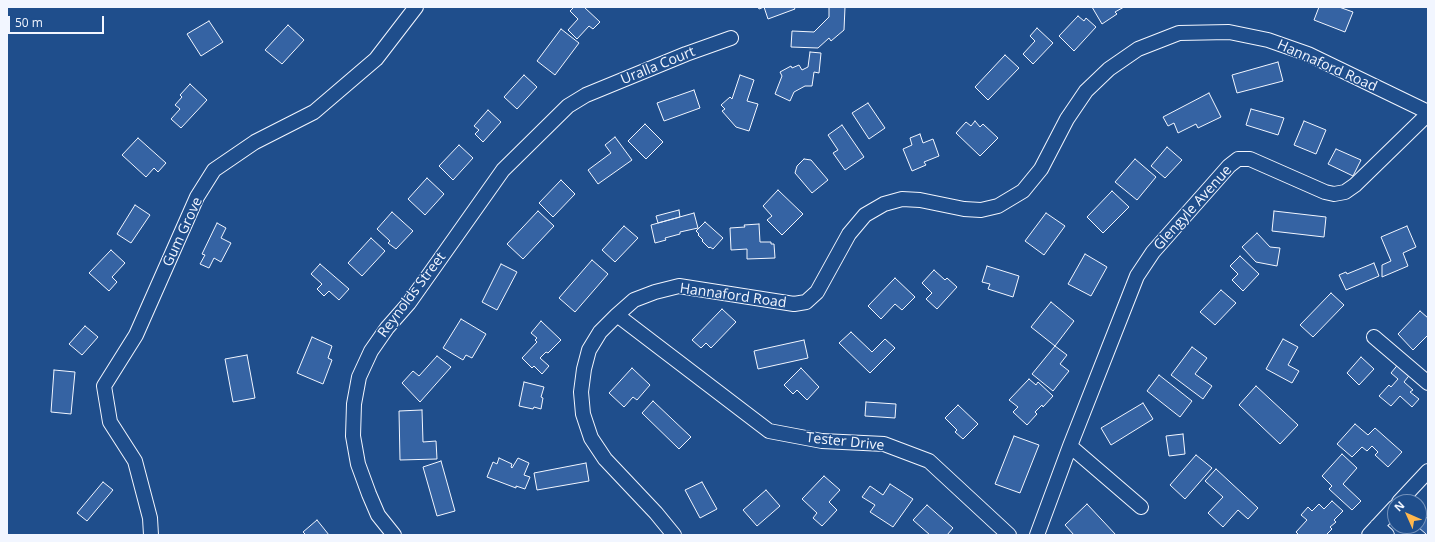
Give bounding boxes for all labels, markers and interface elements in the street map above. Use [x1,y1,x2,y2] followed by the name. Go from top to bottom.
[10,8,106,34] scale bar
[15,14,43,31] text: 50 m
[1274,36,1380,96] street label: Hannaford Road
[618,43,698,89] street label: Uralla Court
[1150,162,1236,254] street label: Glengyle Avenue
[160,195,206,269] street label: Gum Grove
[375,249,449,341] street label: Reynolds Street
[679,280,787,312] street label: Hannaford Road
[805,430,885,454] street label: Tester Drive
[1387,494,1427,534] north arrow
[1390,497,1407,514] text: N

